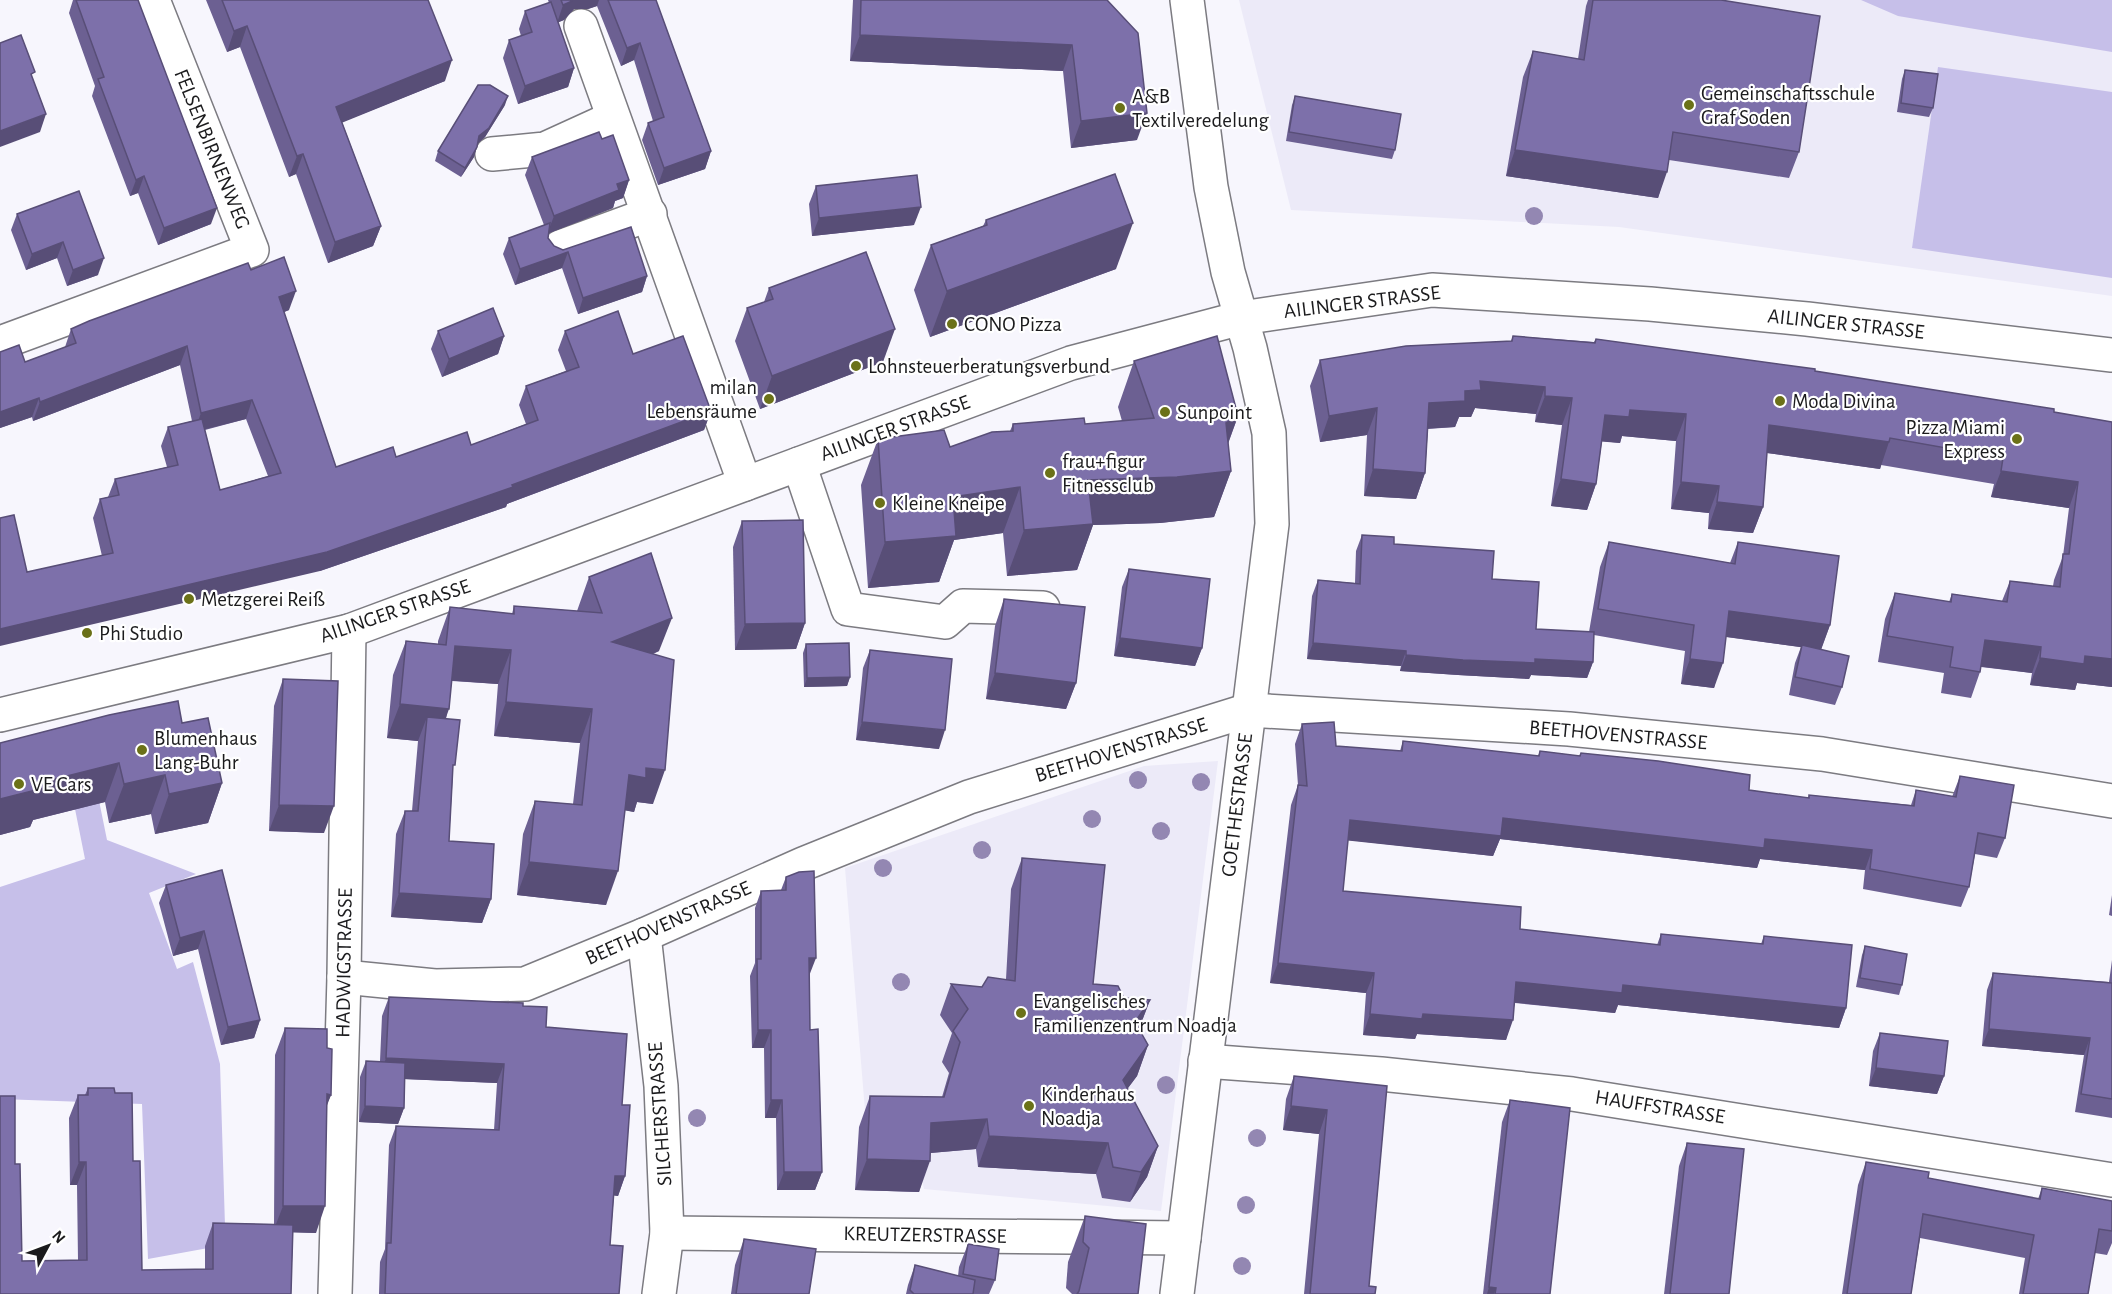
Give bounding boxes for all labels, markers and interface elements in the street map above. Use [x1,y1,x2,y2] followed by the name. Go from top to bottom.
[170,66,254,232] street label: FELSENBIRNENWEG
[1701,83,1875,128] place label: Gemeinschaftsschule Graf Soden
[1132,86,1269,131] place label: A&B Textilveredelung
[1682,98,1696,112] marker: Gemeinschaftsschule Graf Soden
[1113,101,1127,115] marker: A&B Textilveredelung
[1283,282,1441,322] street label: AILINGER STRASSE
[1767,305,1925,343] street label: AILINGER STRASSE
[964,314,1062,335] place label: CONO Pizza
[945,317,959,331] marker: CONO Pizza
[868,356,1110,377] place label: Lohnsteuerberatungsverbund
[849,359,863,373] marker: Lohnsteuerberatungsverbund
[647,377,757,422] place label: milan Lebensräume
[817,391,973,465] street label: AILINGER STRASSE
[1792,391,1896,412] place label: Moda Divina
[762,392,776,406] marker: milan Lebensräume
[1773,394,1787,408] marker: Moda Divina
[1177,402,1252,423] place label: Sunpoint
[1158,405,1172,419] marker: Sunpoint
[1906,417,2005,462] place label: Pizza Miami Express
[2010,432,2024,446] marker: Pizza Miami Express
[1062,451,1154,496] place label: frau+figur Fitnessclub
[1043,466,1057,480] marker: frau+figur Fitnessclub
[892,493,1005,514] place label: Kleine Kneipe
[873,496,887,510] marker: Kleine Kneipe
[317,575,473,647] street label: AILINGER STRASSE
[201,589,325,610] place label: Metzgerei Reiß
[182,592,196,606] marker: Metzgerei Reiß
[99,623,183,644] place label: Phi Studio
[80,626,94,640] marker: Phi Studio
[1032,714,1210,786] street label: BEETHOVENSTRASSE
[1528,717,1708,753] street label: BEETHOVENSTRASSE
[154,728,257,773] place label: Blumenhaus Lang-Buhr
[1218,732,1256,878] street label: GOETHESTRASSE
[135,743,149,757] marker: Blumenhaus Lang-Buhr
[31,774,91,795] place label: VE Cars
[12,777,26,791] marker: VE Cars
[582,877,754,969] street label: BEETHOVENSTRASSE
[332,888,356,1038] street label: HADWIGSTRASSE
[1033,991,1237,1036] place label: Evangelisches Familienzentrum Noadja
[1014,1006,1028,1020] marker: Evangelisches Familienzentrum Noadja
[644,1041,676,1187] street label: SILCHERSTRASSE
[1041,1084,1135,1129] place label: Kinderhaus Noadja
[1594,1086,1726,1128] street label: HAUFFSTRASSE
[1022,1099,1036,1113] marker: Kinderhaus Noadja
[18,1216,78,1276] north arrow
[843,1223,1007,1247] street label: KREUTZERSTRASSE
[49,1227,68,1246] text: N

